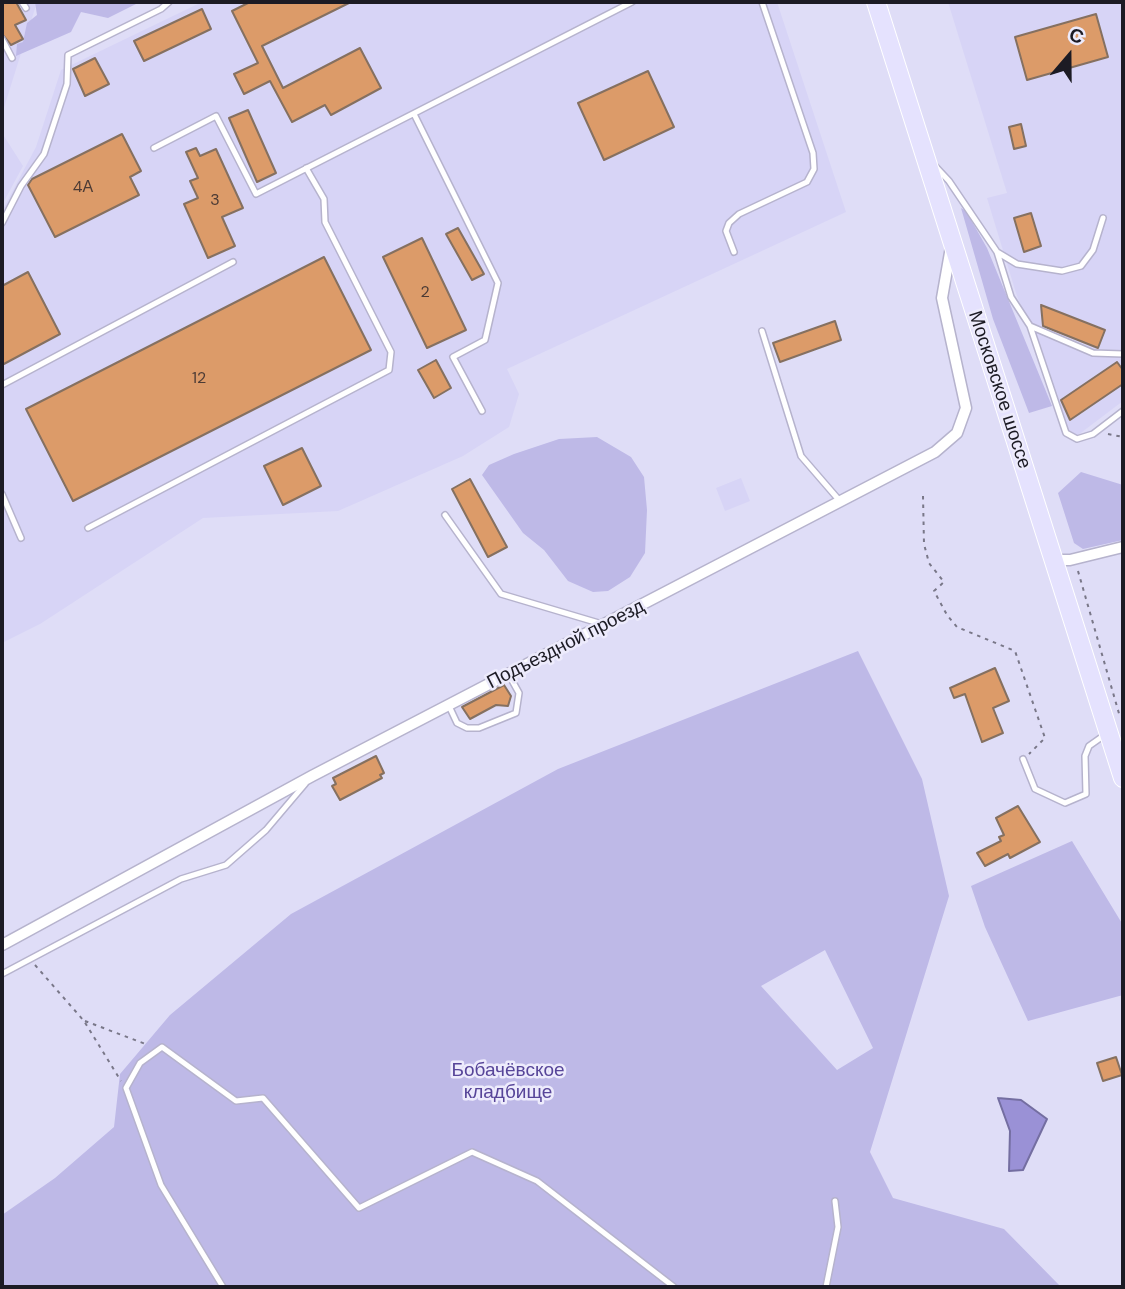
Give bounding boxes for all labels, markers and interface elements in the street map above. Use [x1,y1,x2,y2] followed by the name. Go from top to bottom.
[1034,21,1104,91] north arrow
[1066,22,1087,50] text: С
[73,178,93,198] house number: 4А
[210,191,220,211] house number: 3
[420,283,430,303] house number: 2
[963,308,1035,472] street label: Московское шоссе
[192,369,206,389] house number: 12
[484,595,648,695] street label: Подъездной проезд
[451,1060,565,1104] park label: Бобачёвское кладбище

